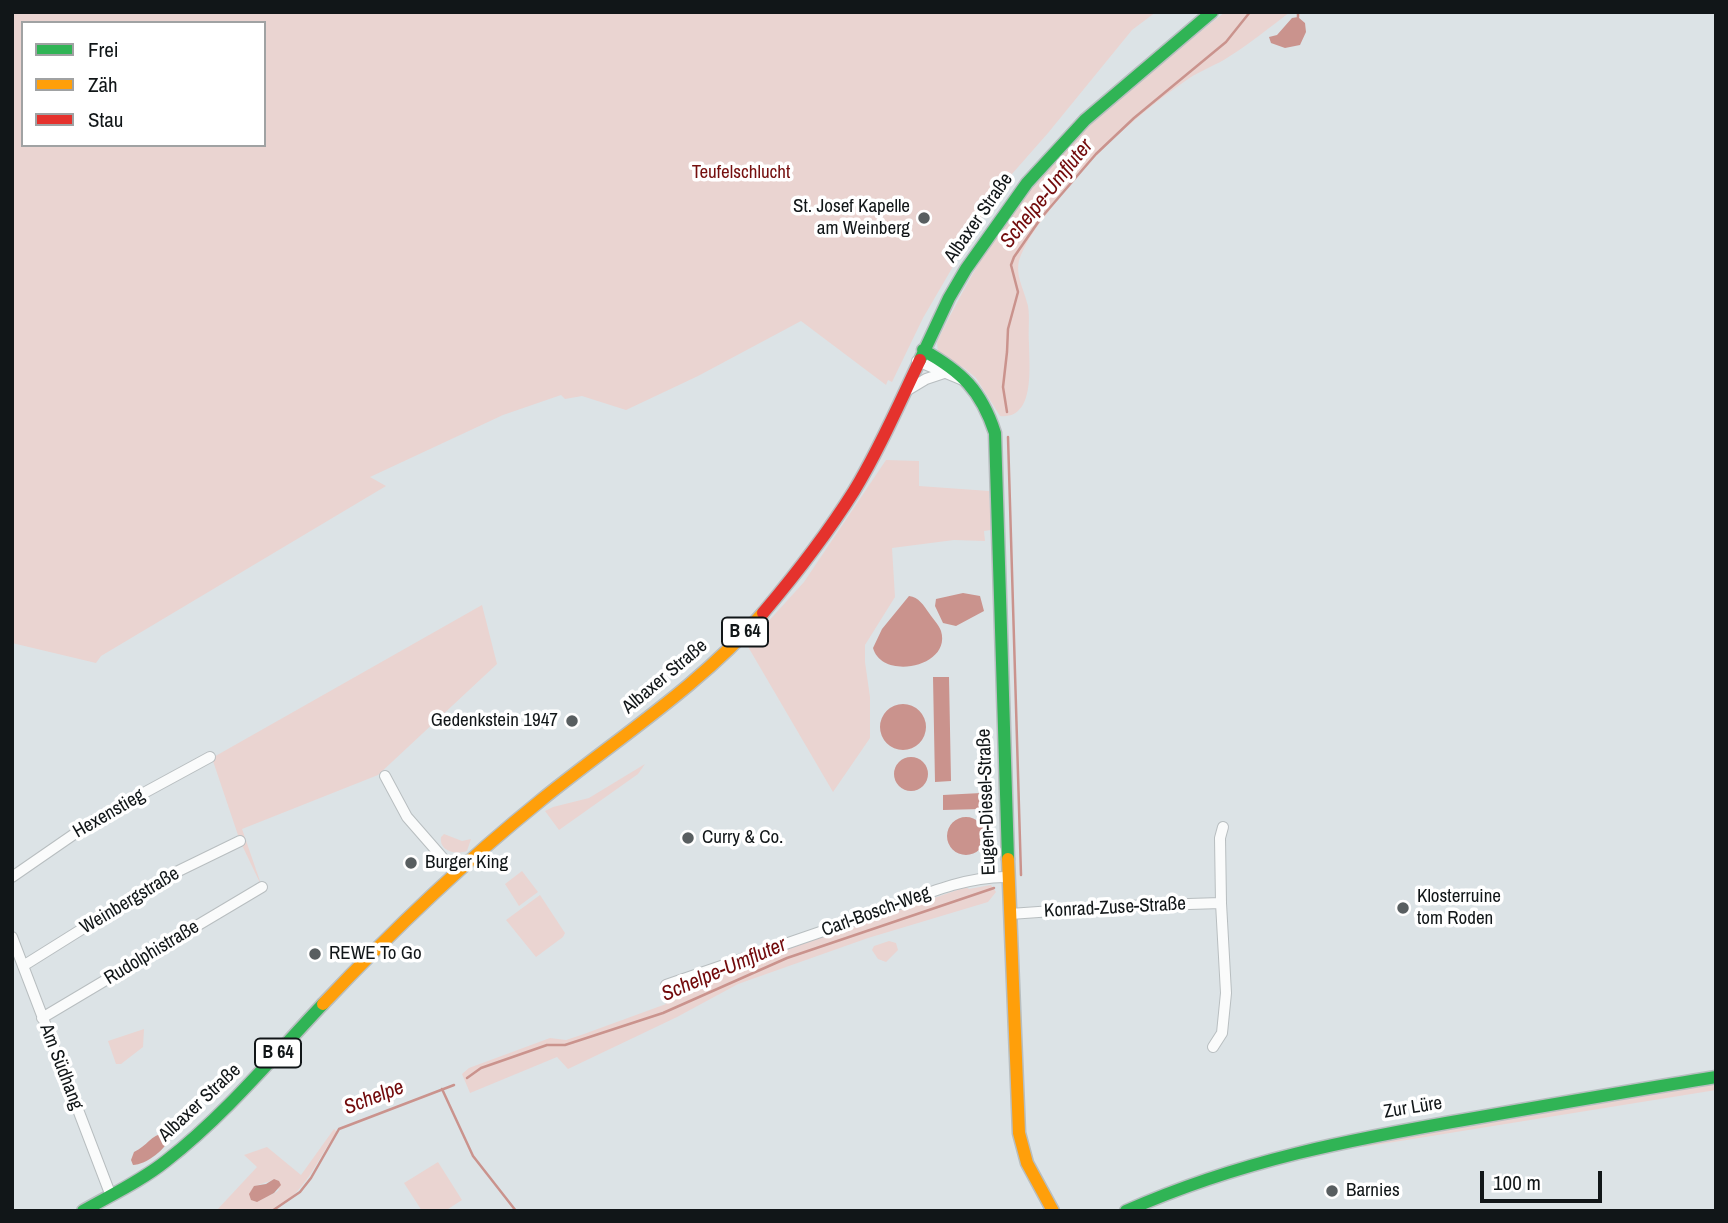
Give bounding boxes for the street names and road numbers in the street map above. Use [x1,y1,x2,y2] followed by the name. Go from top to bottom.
[940,169,1018,267] street label: Albaxer Straße
[722,618,768,646] road number: B 64
[618,635,712,719] street label: Albaxer Straße
[973,728,1001,876] street label: Eugen-Diesel-Straße
[69,784,149,844] street label: Hexenstieg
[76,863,184,939] street label: Weinbergstraße
[819,882,933,942] street label: Carl-Bosch-Weg
[1043,893,1187,923] street label: Konrad-Zuse-Straße
[100,916,204,990] street label: Rudolphistraße
[34,1021,88,1113] street label: Am Südhang
[255,1038,301,1068] road number: B 64
[154,1059,246,1147] street label: Albaxer Straße
[1382,1092,1444,1124] street label: Zur Lüre

